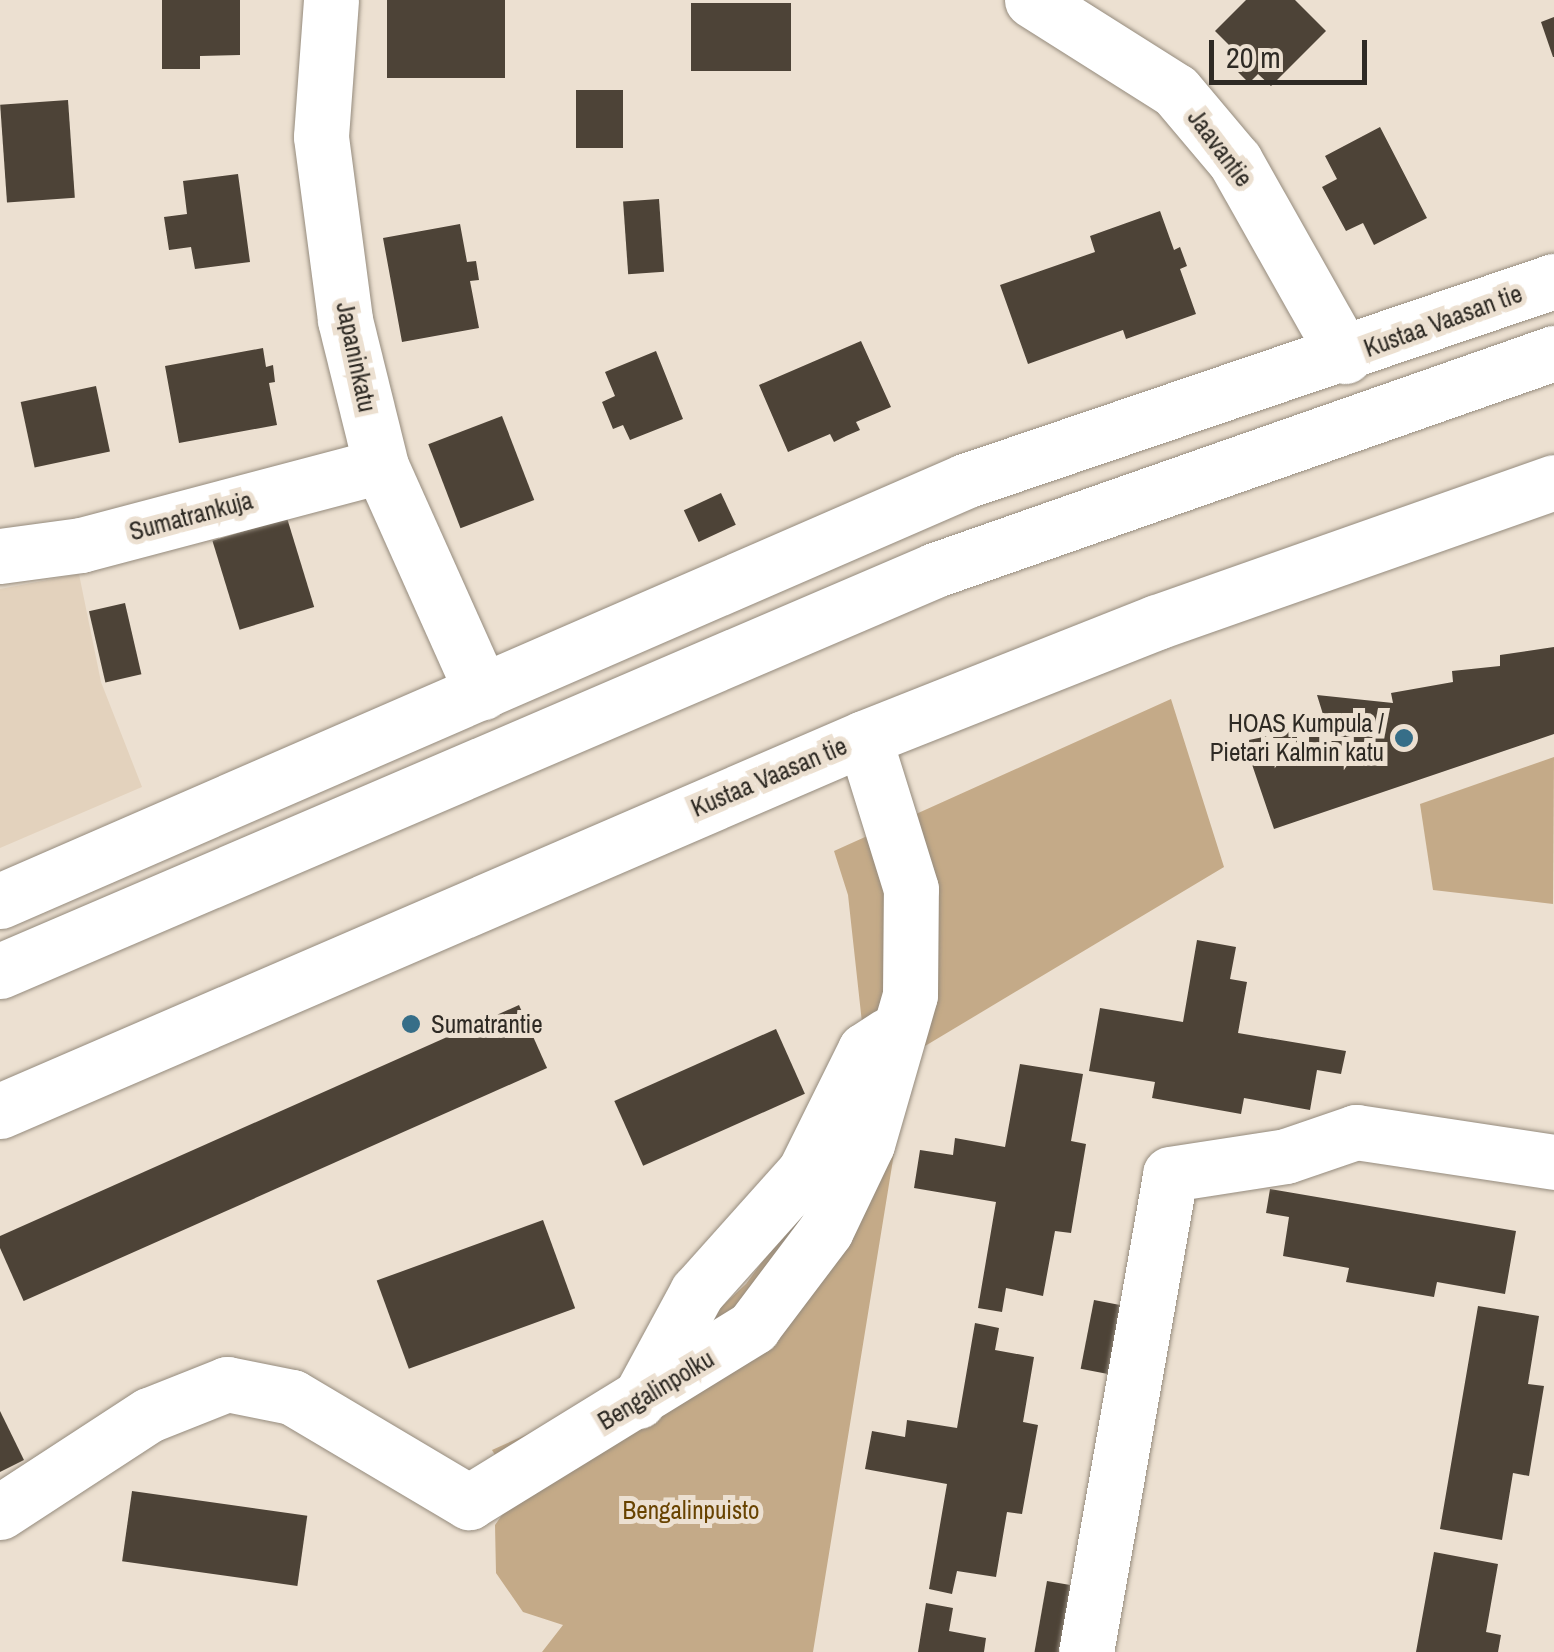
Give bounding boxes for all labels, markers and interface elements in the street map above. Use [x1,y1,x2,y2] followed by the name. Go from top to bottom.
[1214,20,1372,82] scale bar
[1226,37,1281,77] text: 20 m
[1181,103,1259,193] street label: Jaavantie
[1360,279,1526,363] street label: Kustaa Vaasan tie
[330,299,382,415] street label: Japaninkatu
[126,485,256,547] street label: Sumatrankuja
[1210,709,1384,768] place label: HOAS Kumpula / Pietari Kalmin katu
[1393,727,1415,749] marker: HOAS Kumpula / Pietari Kalmin katu
[687,731,851,823] street label: Kustaa Vaasan tie
[431,1009,543,1039] place label: Sumatrantie
[400,1013,422,1035] marker: Sumatrantie
[593,1344,719,1436] street label: Bengalinpolku
[623,1495,759,1525] park label: Bengalinpuisto

